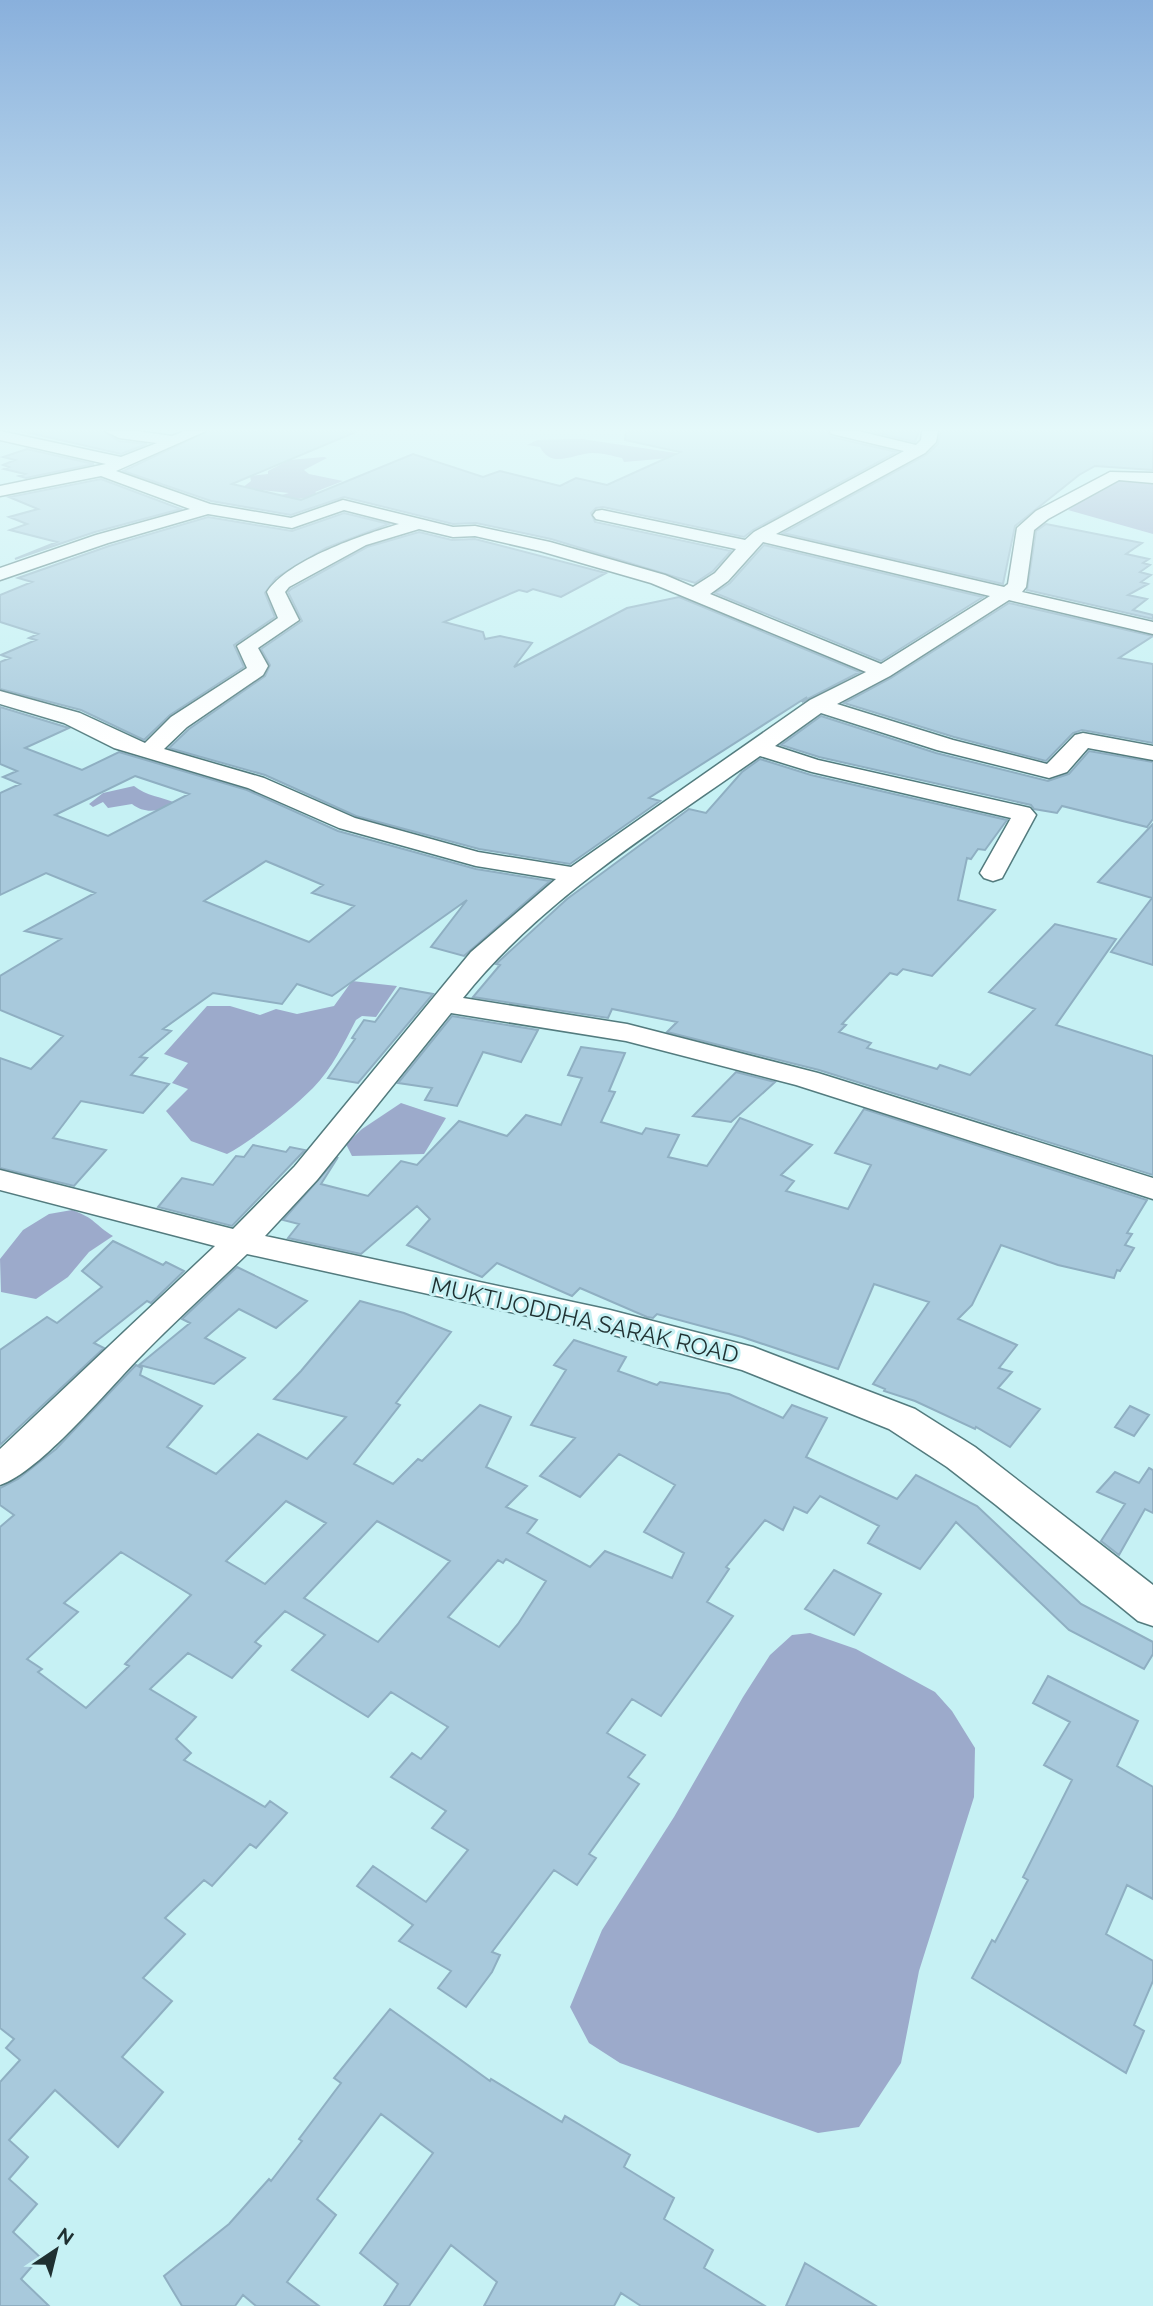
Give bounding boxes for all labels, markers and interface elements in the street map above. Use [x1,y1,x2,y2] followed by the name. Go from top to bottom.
[429,1271,741,1368] street label: MUKTIJODDHA SARAK ROAD
[21,2215,91,2285] north arrow
[54,2223,78,2249] text: N

